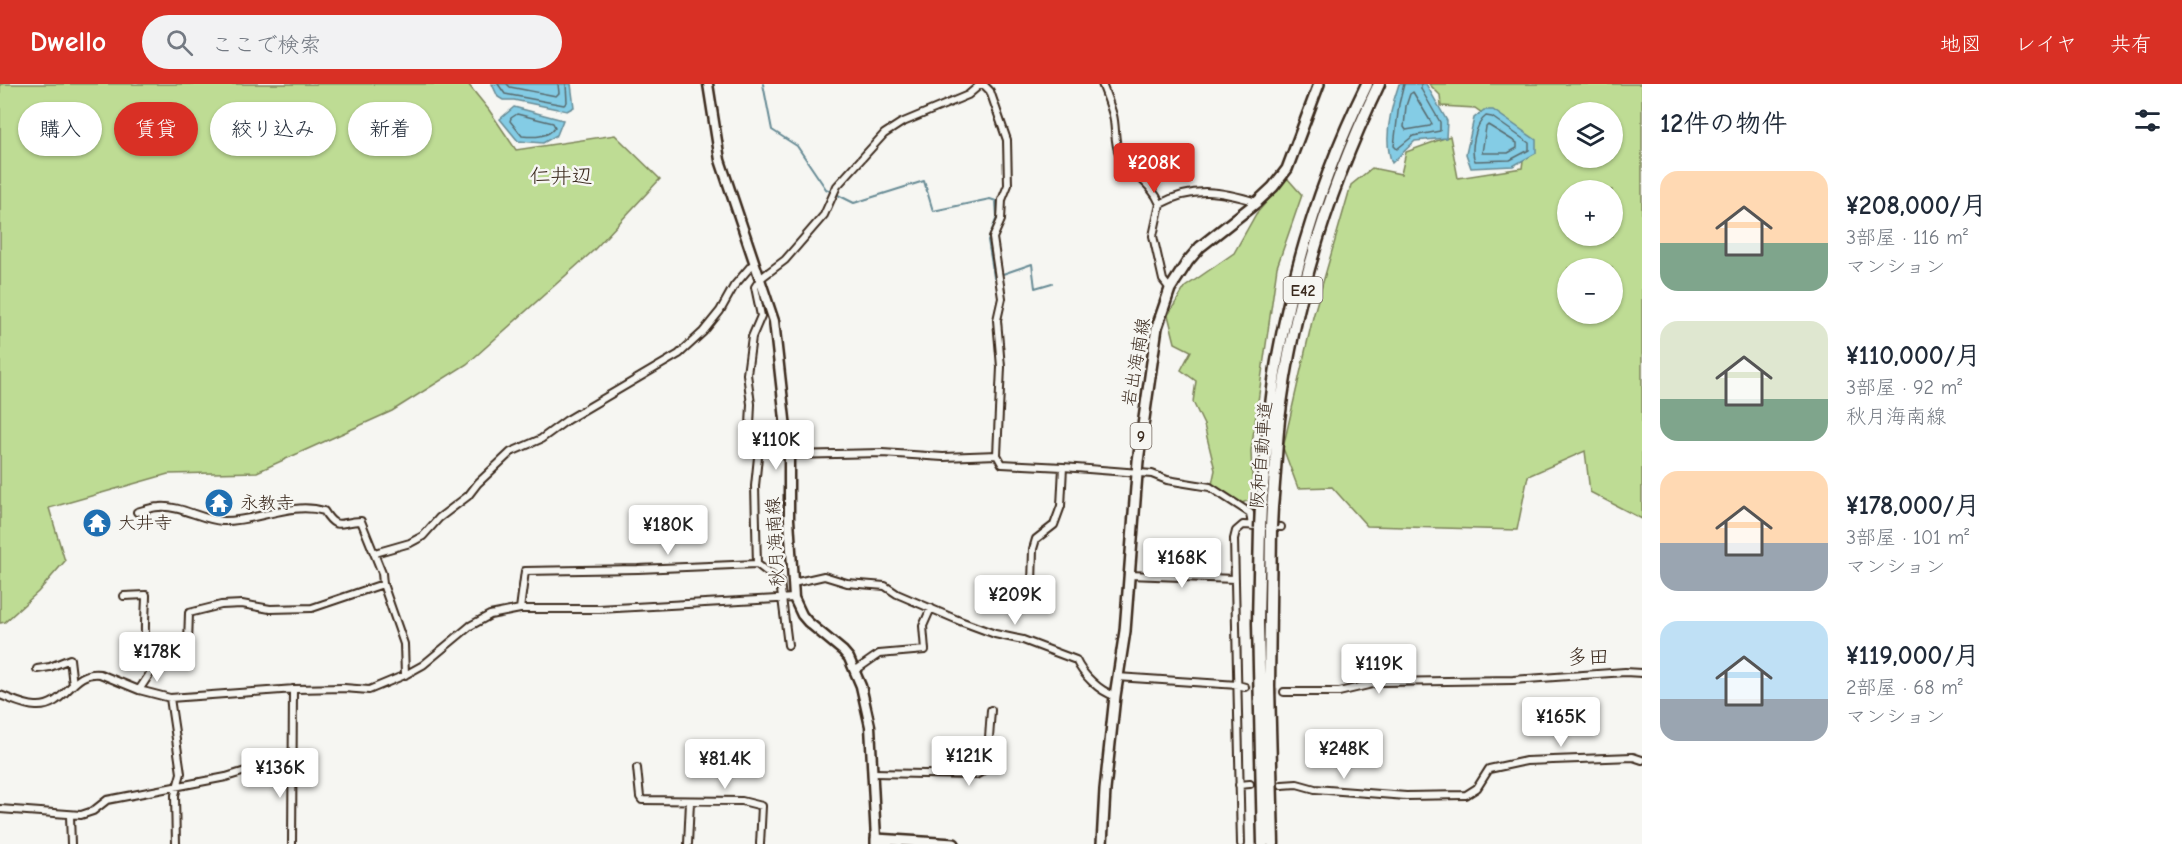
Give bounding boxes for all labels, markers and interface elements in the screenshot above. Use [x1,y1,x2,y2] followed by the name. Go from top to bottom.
[142,15,562,69] search box
[30,26,106,58] text: Dwello
[163,26,196,59] icon: search
[211,32,321,58] text: ここで検索
[1940,32,1982,56] text: 地図
[2015,32,2077,56] text: レイヤ
[2110,32,2152,56] text: 共有
[18,102,102,156] chip: 購入
[114,102,198,156] chip: 賃貸
[210,102,336,156] chip: 絞り込み
[348,102,432,156] chip: 新着
[1557,102,1623,324] map controls
[1557,102,1623,168] button: layers
[2131,104,2164,137] icon: filters
[1660,109,1787,139] text: 12件の物件
[1112,143,1196,194] pin: ¥208K
[1128,151,1180,174] text: ¥208K
[530,164,593,188] district label: 仁井辺
[1557,180,1623,246] button: +
[1846,191,1987,221] text: ¥208,000/月
[1708,195,1780,267] icon: home
[1846,226,1968,249] text: 3部屋 · 116 m²
[1846,255,1945,278] text: マンション
[1557,258,1623,324] button: −
[1284,277,1322,303] road number: E42
[1118,316,1155,408] street label: 岩出海南線
[1846,341,1981,371] text: ¥110,000/月
[1708,345,1780,417] icon: home
[1846,376,1962,399] text: 3部屋 · 92 m²
[1246,400,1277,510] street label: 阪和自動車道
[1846,405,1946,428] text: 秋月海南線
[734,420,818,471] pin: ¥110K
[1130,423,1152,449] road number: 9
[752,428,800,451] text: ¥110K
[203,487,235,519] temple icon: 永教寺
[1846,491,1980,521] text: ¥178,000/月
[240,493,294,514] place label: 永教寺
[1708,495,1780,567] icon: home
[763,496,788,587] street label: 秋月海南線
[626,505,710,556] pin: ¥180K
[81,507,113,539] temple icon: 大井寺
[118,513,172,534] place label: 大井寺
[643,513,693,536] text: ¥180K
[1846,526,1969,549] text: 3部屋 · 101 m²
[1140,538,1224,589] pin: ¥168K
[1157,546,1207,569] text: ¥168K
[1846,555,1945,578] text: マンション
[973,575,1057,626] pin: ¥209K
[989,583,1041,606] text: ¥209K
[115,632,199,683] pin: ¥178K
[133,640,181,663] text: ¥178K
[1846,641,1980,671] text: ¥119,000/月
[1337,644,1421,695] pin: ¥119K
[1567,645,1609,669] district label: 多田
[1708,645,1780,717] icon: home
[1355,652,1403,675] text: ¥119K
[1846,676,1963,699] text: 2部屋 · 68 m²
[1519,697,1603,748] pin: ¥165K
[1536,705,1586,728] text: ¥165K
[1846,705,1945,728] text: マンション
[1302,729,1386,780] pin: ¥248K
[927,736,1011,787] pin: ¥121K
[1319,737,1369,760] text: ¥248K
[676,739,774,790] pin: ¥81.4K
[946,744,992,767] text: ¥121K
[699,747,751,770] text: ¥81.4K
[238,748,322,799] pin: ¥136K
[255,756,305,779] text: ¥136K

